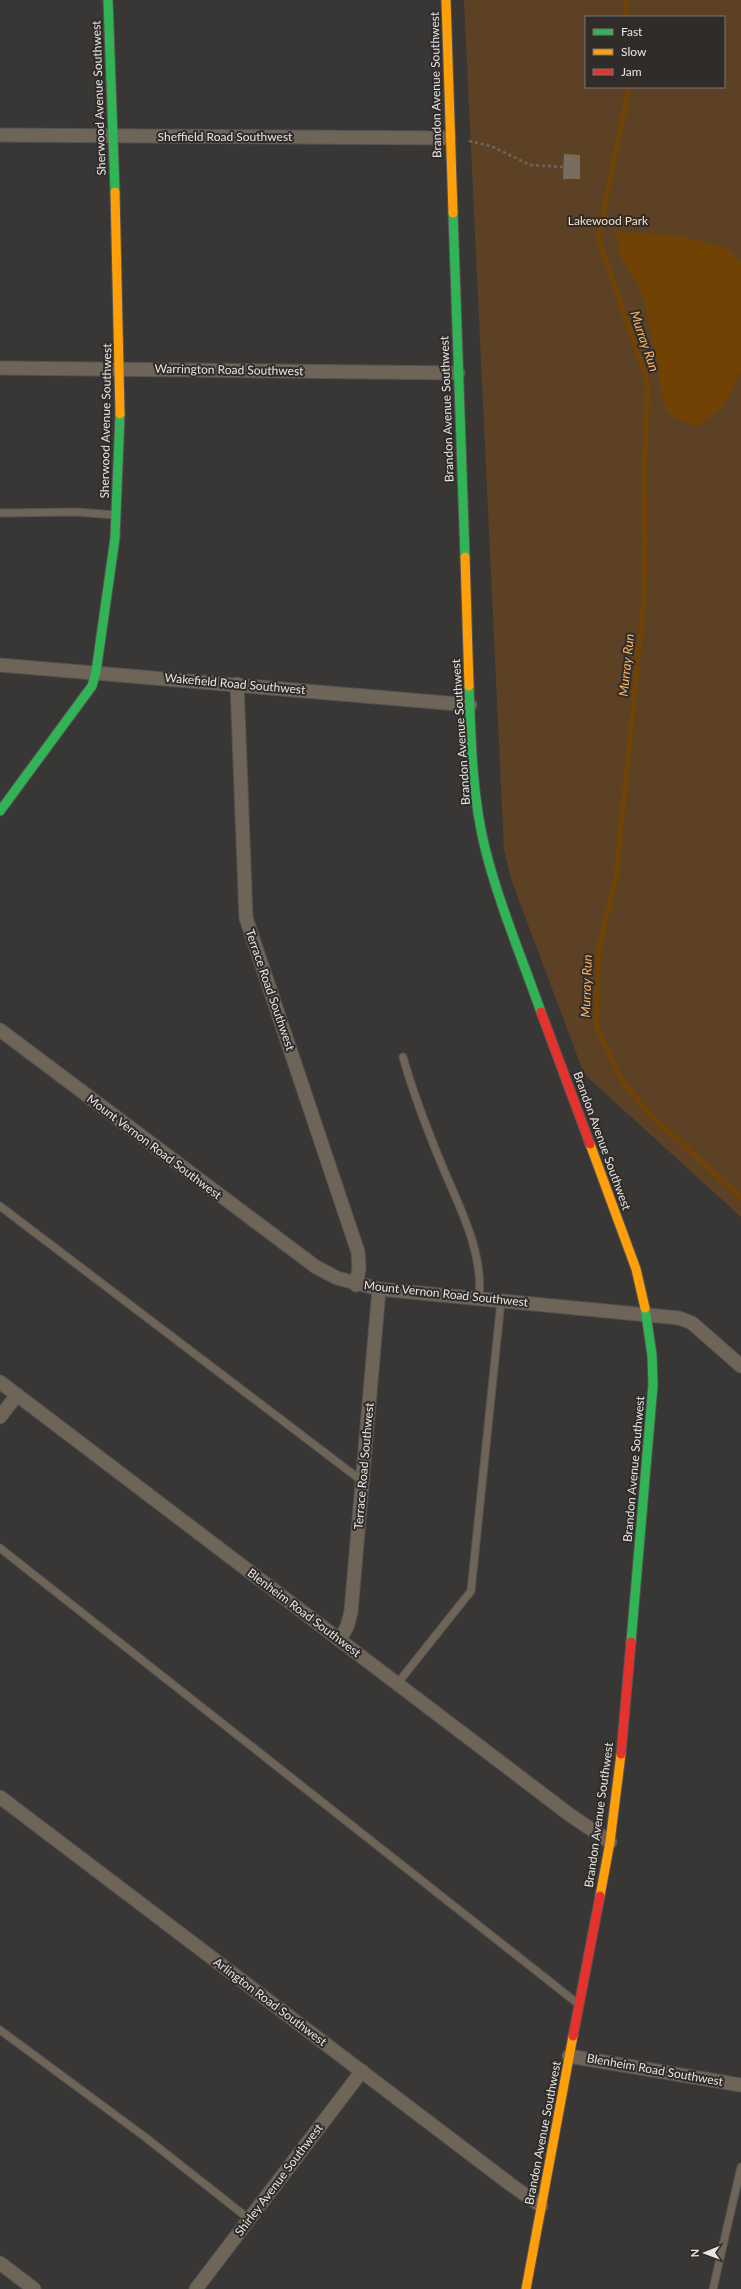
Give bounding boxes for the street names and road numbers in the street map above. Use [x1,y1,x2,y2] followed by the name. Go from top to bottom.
[427,11,444,158] street label: Brandon Avenue Southwest
[88,20,109,176] street label: Sherwood Avenue Southwest
[158,129,293,144] street label: Sheffield Road Southwest
[436,335,457,482] street label: Brandon Avenue Southwest
[97,343,114,499] street label: Sherwood Avenue Southwest
[154,361,304,378] street label: Warrington Road Southwest
[448,658,473,806] street label: Brandon Avenue Southwest
[164,670,307,697] street label: Wakefield Road Southwest
[243,927,299,1053] street label: Terrace Road Southwest
[570,1069,635,1213] street label: Brandon Avenue Southwest
[84,1091,225,1203] street label: Mount Vernon Road Southwest
[363,1277,530,1310] street label: Mount Vernon Road Southwest
[620,1395,647,1543] street label: Brandon Avenue Southwest
[350,1401,377,1530] street label: Terrace Road Southwest
[245,1565,365,1661] street label: Blenheim Road Southwest
[581,1741,616,1888] street label: Brandon Avenue Southwest
[211,1954,330,2049] street label: Arlington Road Southwest
[586,2050,725,2089] street label: Blenheim Road Southwest
[521,2059,564,2206] street label: Brandon Avenue Southwest
[231,2120,326,2239] street label: Shirley Avenue Southwest

